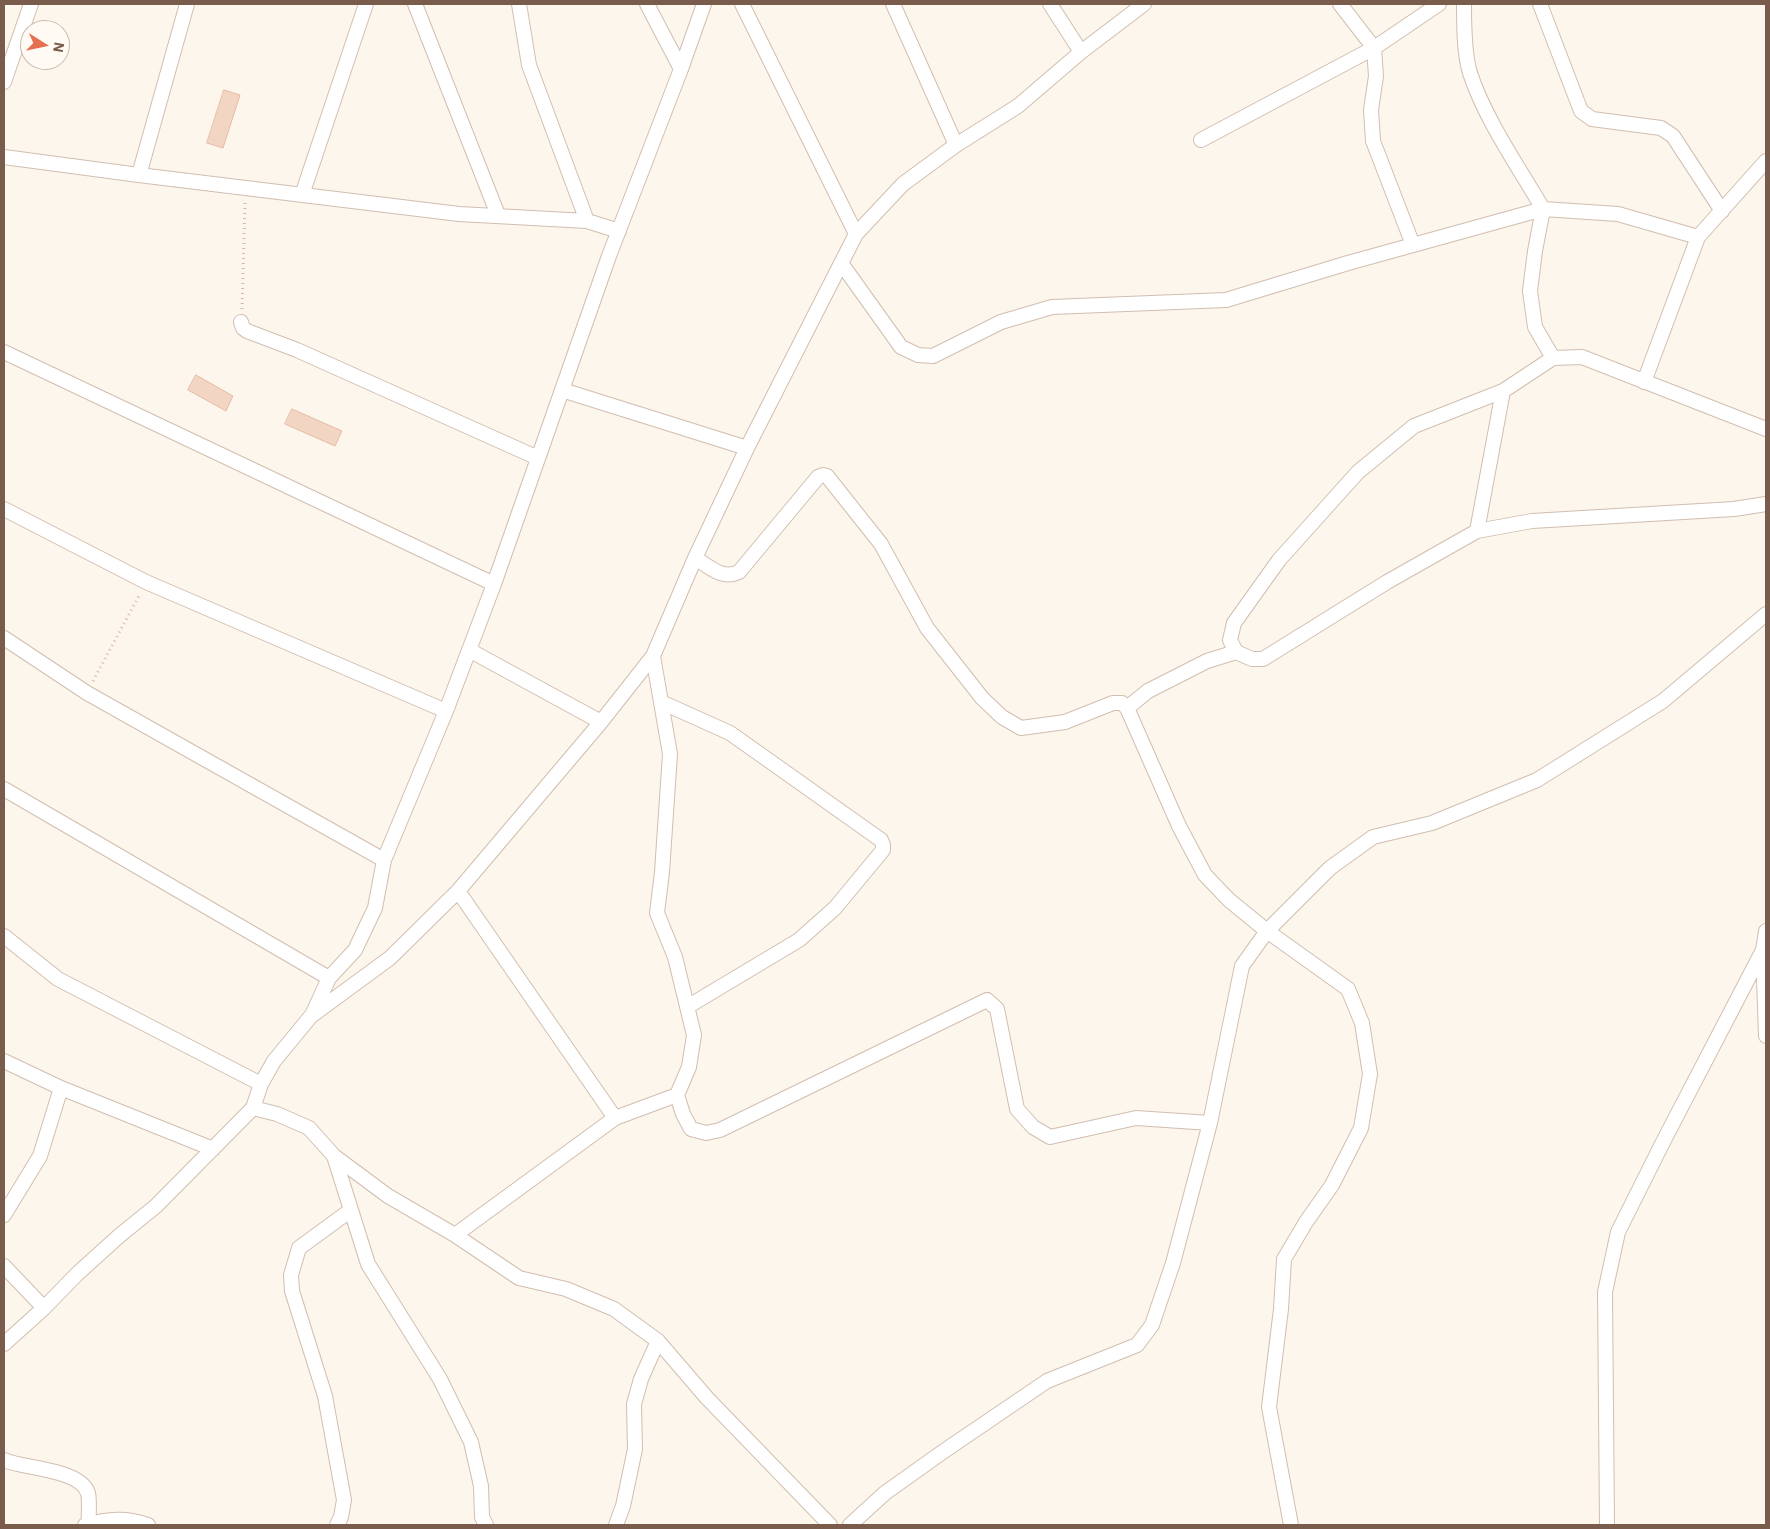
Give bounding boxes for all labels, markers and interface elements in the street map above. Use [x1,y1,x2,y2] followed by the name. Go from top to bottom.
[20,20,70,70] north arrow
[49,41,69,54] text: N

